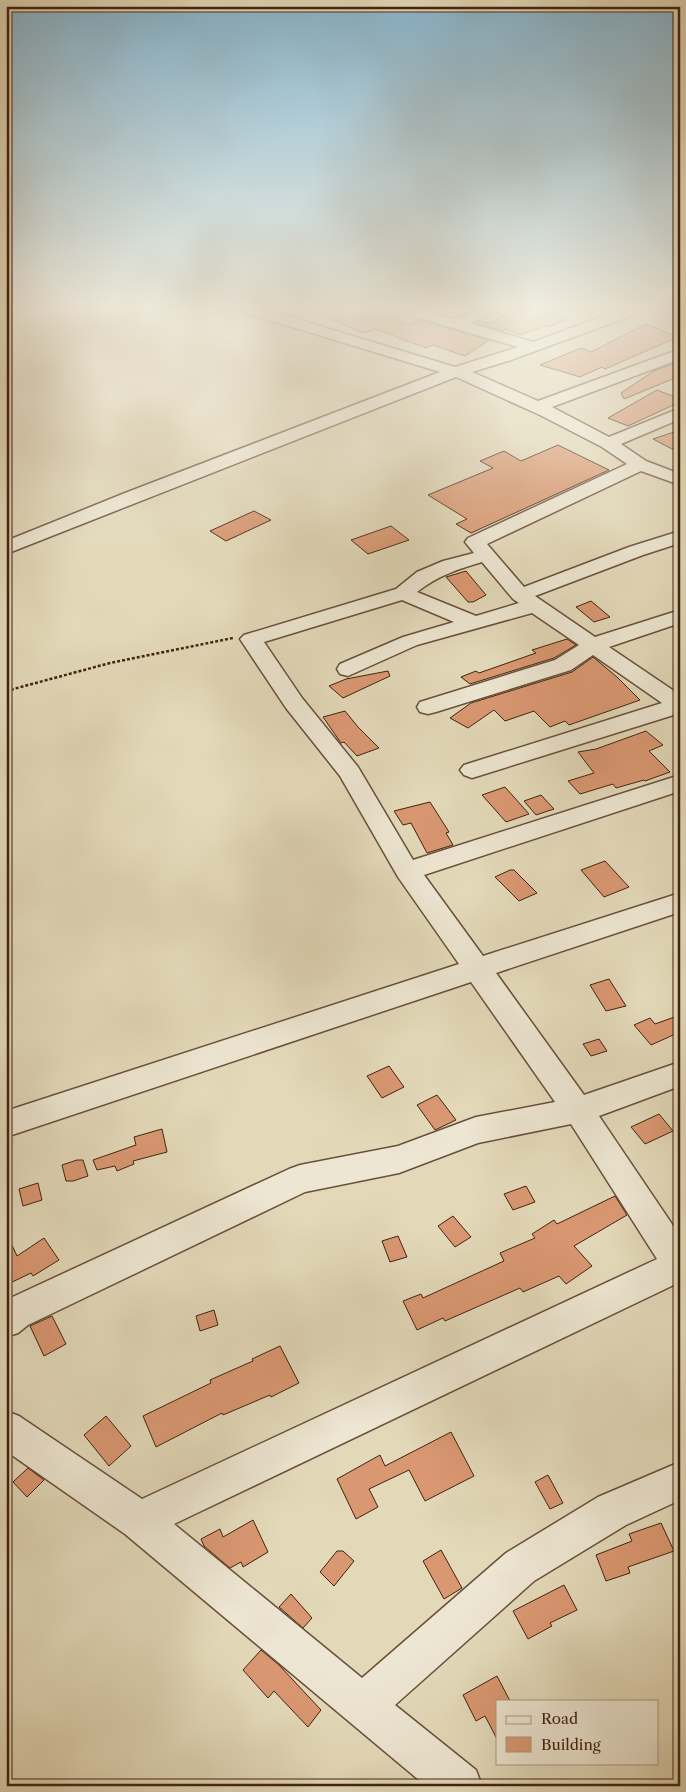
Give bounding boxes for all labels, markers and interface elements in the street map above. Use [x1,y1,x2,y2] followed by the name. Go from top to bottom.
[496,1700,658,1764] legend
[541,1709,578,1728] text: Road
[541,1735,601,1754] text: Building

